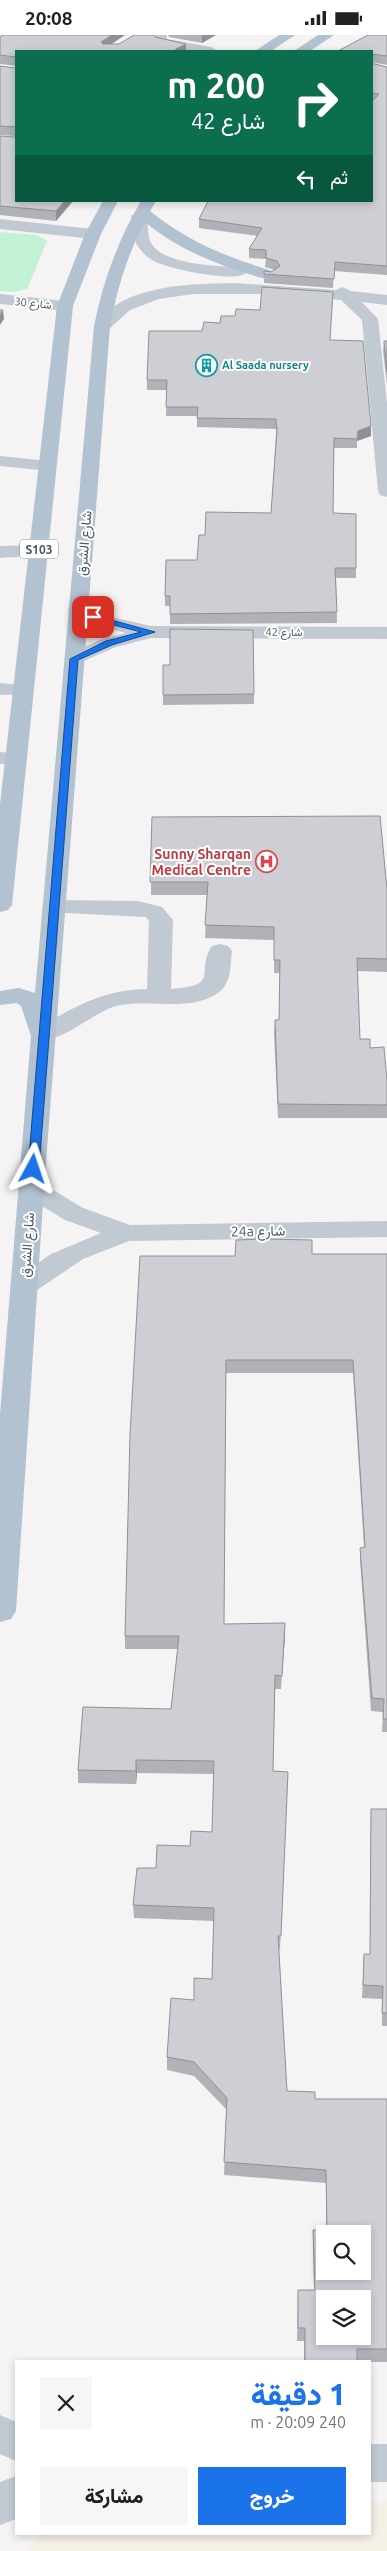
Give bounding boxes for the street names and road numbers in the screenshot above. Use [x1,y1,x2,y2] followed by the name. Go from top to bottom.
[14,295,52,313] street label: شارع 30
[73,510,98,576] street label: شارع الشرق
[20,539,58,559] road number: S103
[265,626,303,640] street label: شارع 42
[17,1212,40,1278] street label: شارع الشرق
[231,1223,285,1242] street label: 24a شارع

